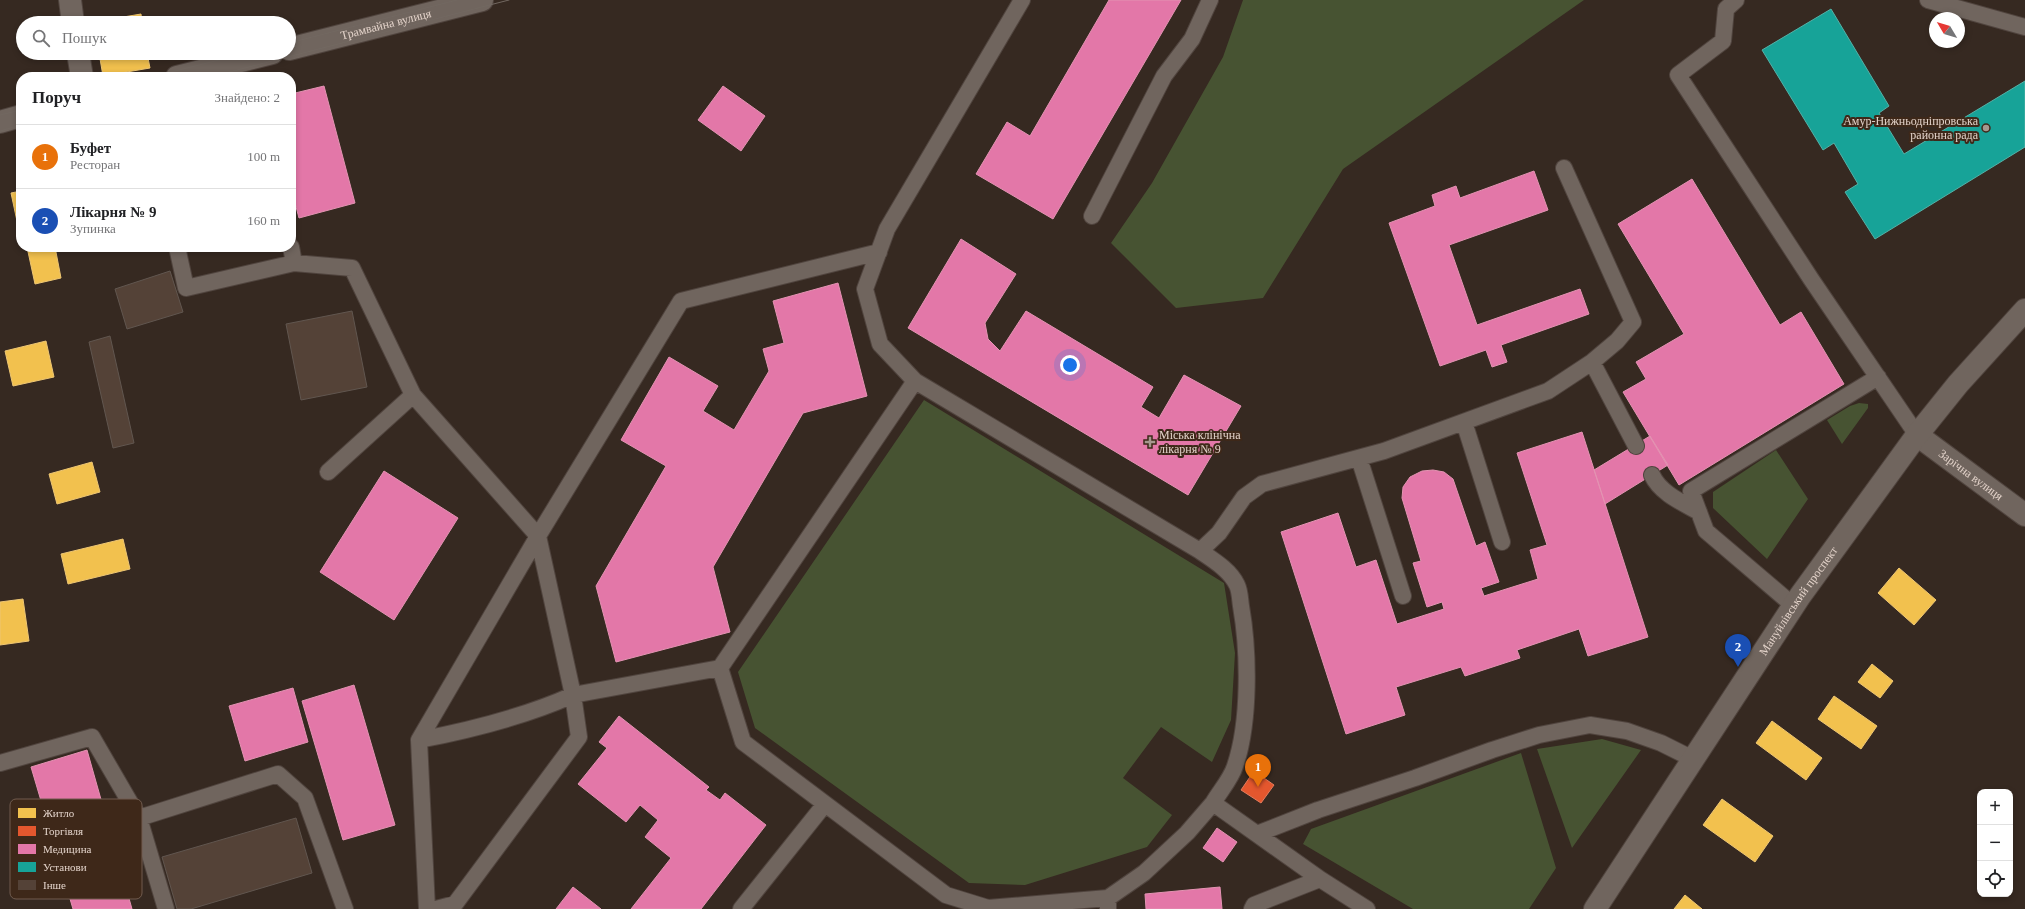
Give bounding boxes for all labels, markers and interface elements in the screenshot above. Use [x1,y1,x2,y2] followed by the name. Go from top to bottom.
[339,6,433,43] street label: Трамвайна вулиця
[1929,12,1965,48] north arrow
[16,16,296,60] search box
[30,27,52,49] icon: search
[62,30,107,46] text: Пошук
[32,88,81,107] text: Поруч
[215,90,280,105] text: Знайдено: 2
[1843,114,1979,142] place label: Амур-Нижньодніпровська районна рада
[1981,123,1991,133] marker: Амур-Нижньодніпровська районна рада
[70,140,111,156] text: Буфет
[42,149,48,164] text: 1
[247,149,280,164] text: 100 m
[70,157,120,172] text: Ресторан
[70,204,156,220] text: Лікарня № 9
[42,213,48,228] text: 2
[247,213,280,228] text: 160 m
[70,221,116,236] text: Зупинка
[1060,355,1080,375] your location
[1159,428,1241,456] place label: Міська клінічна лікарня № 9
[1144,436,1156,448] marker: Міська клінічна лікарня № 9
[1936,446,2006,504] street label: Зарічна вулиця
[1756,543,1841,658] street label: Мануйлівський проспект
[1725,634,1751,667] pin: 2
[1245,754,1271,787] pin: 1
[1977,789,2013,897] map controls
[1977,789,2013,825] button: +
[10,799,142,899] legend
[43,807,75,819] text: Житло
[43,825,83,837] text: Торгівля
[1977,825,2013,861] button: −
[43,843,92,855] text: Медицина
[43,861,87,873] text: Установи
[1977,861,2013,897] button: locate
[43,879,66,891] text: Інше

